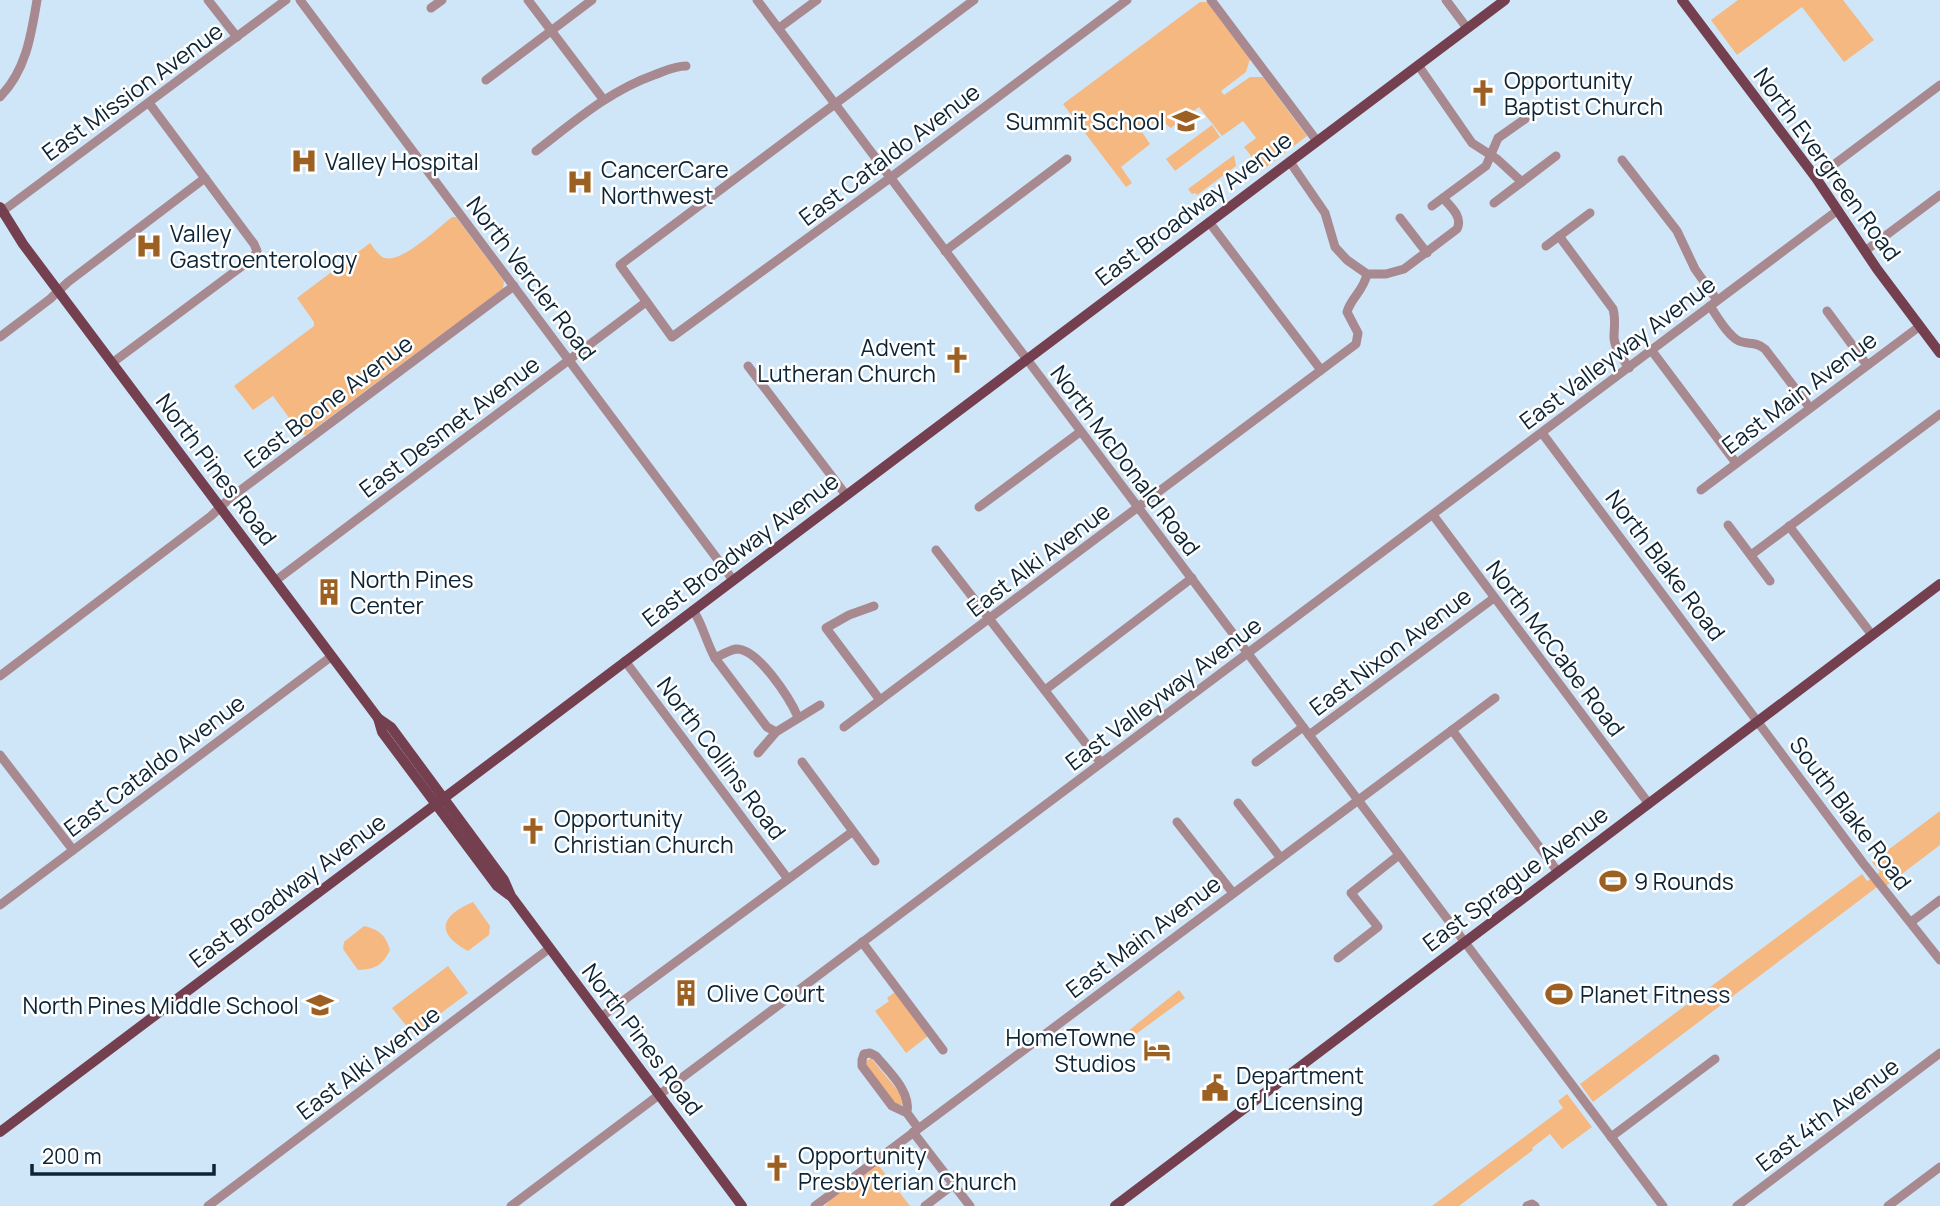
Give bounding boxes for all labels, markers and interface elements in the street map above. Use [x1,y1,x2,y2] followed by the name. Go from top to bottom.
[35,14,229,168] street label: East Mission Avenue
[1747,61,1909,267] street label: North Evergreen Road
[1504,64,1663,122] place label: Opportunity Baptist Church
[792,75,986,233] street label: East Cataldo Avenue
[1468,78,1498,108] church icon: Opportunity Baptist Church
[1006,105,1165,137] place label: Summit School
[1171,106,1201,136] school or university icon: Summit School
[1088,123,1298,293] street label: East Broadway Avenue
[325,145,479,177] place label: Valley Hospital
[289,146,319,176] hospital icon: Valley Hospital
[601,153,729,211] place label: CancerCare Northwest
[565,167,595,197] hospital icon: CancerCare Northwest
[460,189,604,367] street label: North Vercler Road
[170,217,357,275] place label: Valley Gastroenterology
[134,231,164,261] hospital icon: Valley Gastroenterology
[1512,268,1722,436] street label: East Valleyway Avenue
[1715,323,1883,461] street label: East Main Avenue
[237,327,419,475] street label: East Boone Avenue
[757,331,936,389] place label: Advent Lutheran Church
[942,345,972,375] church icon: Advent Lutheran Church
[352,348,546,504] street label: East Desmet Avenue
[1044,358,1208,562] street label: North McDonald Road
[149,386,285,552] street label: North Pines Road
[635,464,845,634] street label: East Broadway Avenue
[1599,483,1733,647] street label: North Blake Road
[960,495,1116,623] street label: East Alki Avenue
[1479,553,1633,743] street label: North McCabe Road
[350,563,473,621] place label: North Pines Center
[314,577,344,607] building icon: North Pines Center
[1302,579,1478,723] street label: East Nixon Avenue
[1058,609,1268,777] street label: East Valleyway Avenue
[650,670,794,846] street label: North Collins Road
[57,686,251,844] street label: East Cataldo Avenue
[1783,730,1919,896] street label: South Blake Road
[1416,798,1614,958] street label: East Sprague Avenue
[554,802,734,860] place label: Opportunity Christian Church
[182,805,392,975] street label: East Broadway Avenue
[518,816,548,846] church icon: Opportunity Christian Church
[1634,865,1734,897] place label: 9 Rounds
[1598,866,1628,896] sports icon: 9 Rounds
[1059,867,1227,1005] street label: East Main Avenue
[575,956,711,1122] street label: North Pines Road
[707,977,825,1009] place label: Olive Court
[671,978,701,1008] building icon: Olive Court
[1580,978,1730,1010] place label: Planet Fitness
[1544,979,1574,1009] sports icon: Planet Fitness
[22,989,299,1021] place label: North Pines Middle School
[305,990,335,1020] school or university icon: North Pines Middle School
[290,998,446,1126] street label: East Alki Avenue
[1005,1021,1136,1079] place label: HomeTowne Studios
[1142,1035,1172,1065] hotel icon: HomeTowne Studios
[1749,1050,1905,1178] street label: East 4th Avenue
[1236,1059,1364,1117] place label: Department of Licensing
[1200,1073,1230,1103] public building icon: Department of Licensing
[32,1132,214,1176] scale bar
[798,1139,1017,1197] place label: Opportunity Presbyterian Church
[42,1142,102,1170] text: 200 m
[762,1153,792,1183] church icon: Opportunity Presbyterian Church

